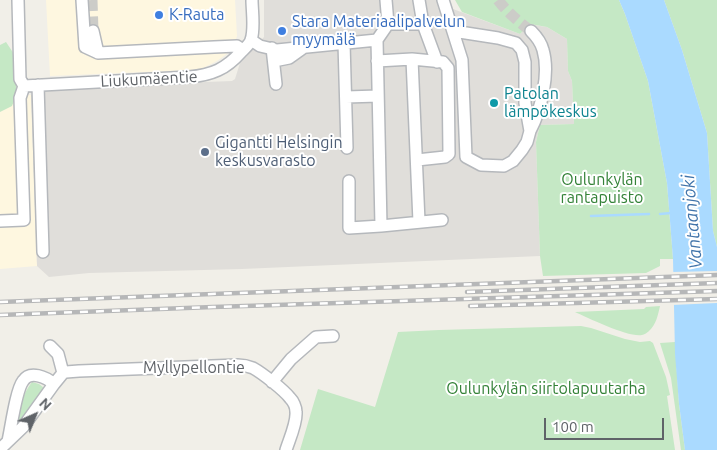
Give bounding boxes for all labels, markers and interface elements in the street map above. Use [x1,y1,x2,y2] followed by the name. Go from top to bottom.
[169,5,225,25] place label: K-Rauta
[153,9,165,21] marker: K-Rauta
[292,12,465,50] place label: Stara Materiaalipalvelun myymälä
[276,25,288,37] marker: Stara Materiaalipalvelun myymälä
[100,67,198,91] street label: Liukumäentie
[504,84,597,122] place label: Patolan lämpökeskus
[488,97,500,109] marker: Patolan lämpökeskus
[215,133,343,171] place label: Gigantti Helsingin keskusvarasto
[199,146,211,158] marker: Gigantti Helsingin keskusvarasto
[561,170,643,208] park label: Oulunkylän rantapuisto
[677,174,707,270] water label: Vantaanjoki
[143,358,245,378] street label: Myllypellontie
[446,379,646,399] park label: Oulunkylän siirtolapuutarha
[10,390,60,440] north arrow
[36,395,55,414] text: N
[547,408,667,440] scale bar
[552,418,594,435] text: 100 m

